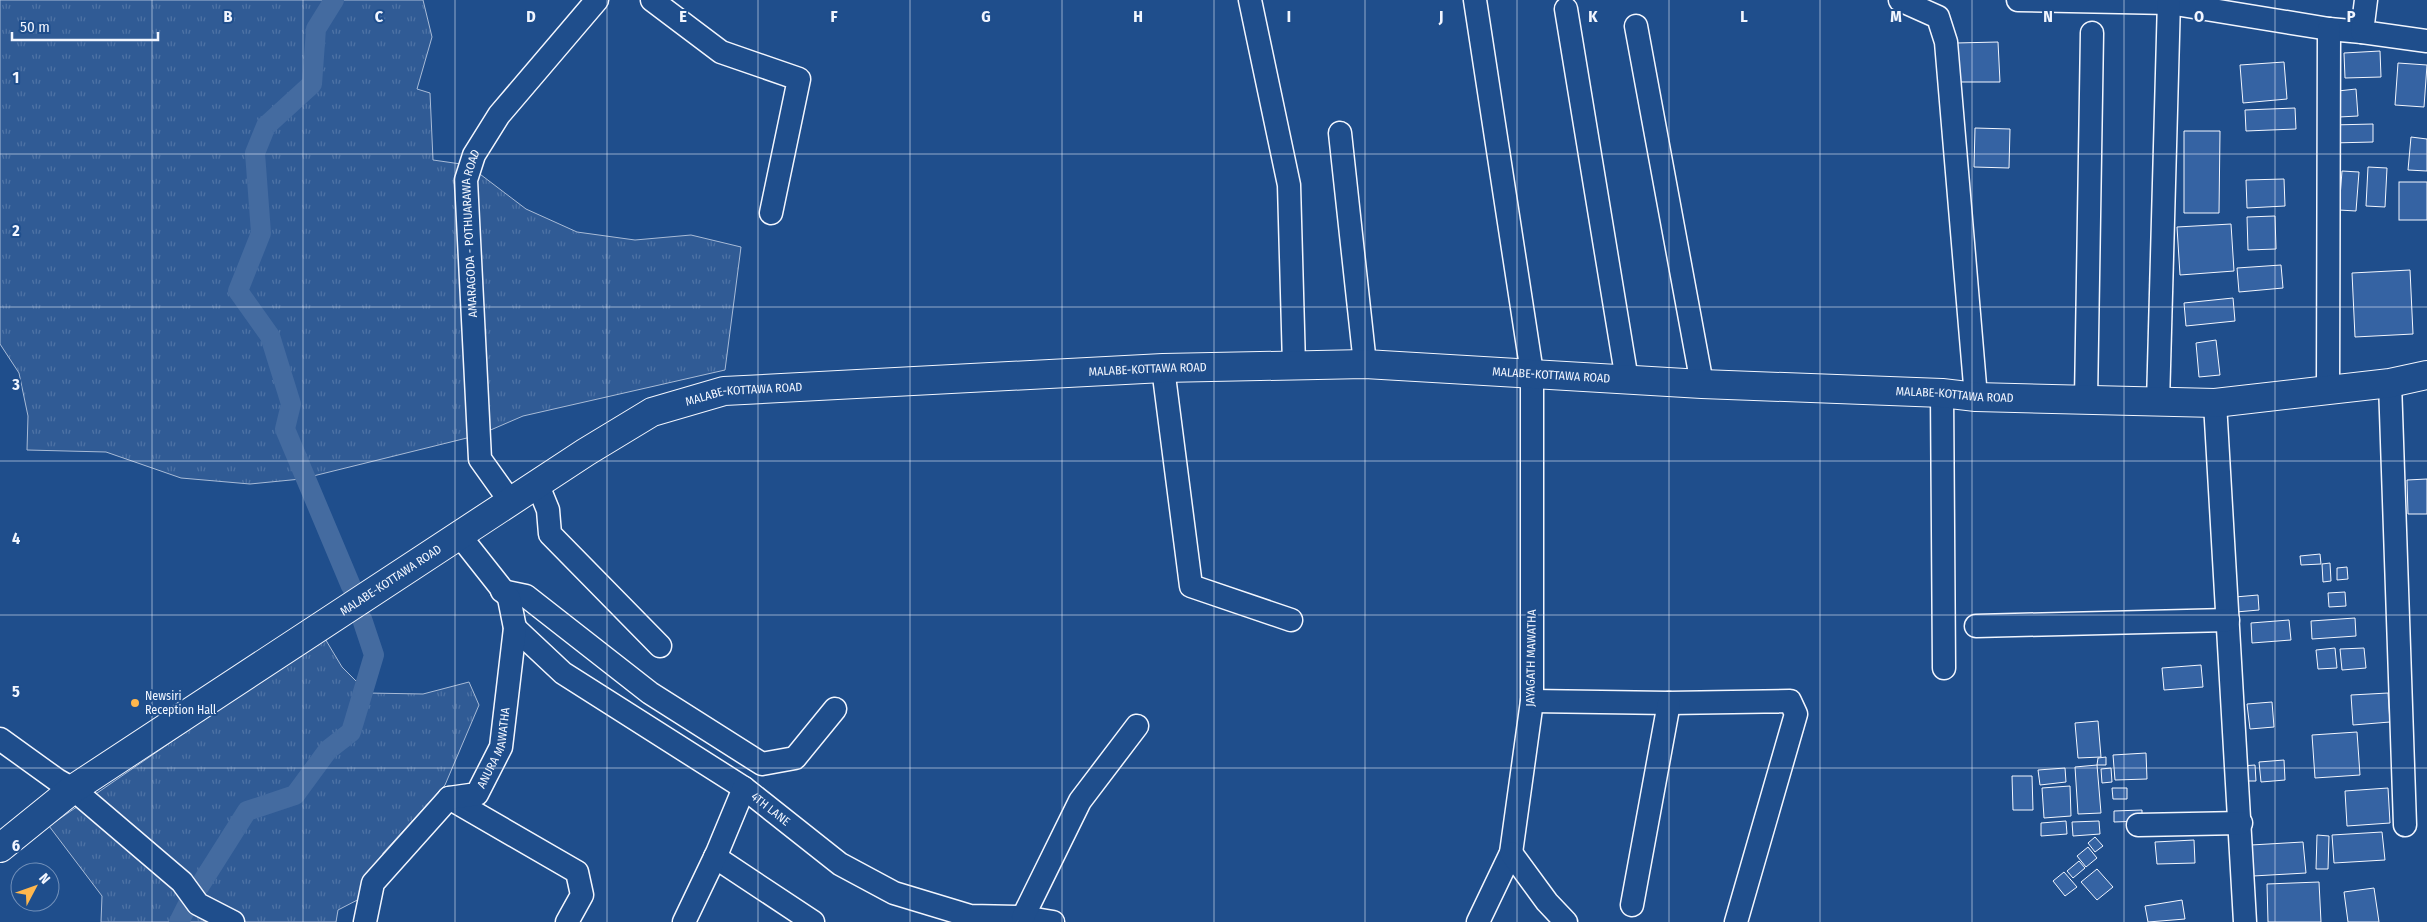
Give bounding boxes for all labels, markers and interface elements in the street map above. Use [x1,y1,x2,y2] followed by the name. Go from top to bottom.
[224,7,233,26] text: B
[375,7,384,26] text: C
[526,7,536,26] text: D
[679,7,687,26] text: E
[830,7,838,26] text: F
[981,7,991,26] text: G
[1133,7,1143,26] text: H
[1287,7,1291,26] text: I
[1438,7,1443,26] text: J
[1588,7,1598,26] text: K
[1740,7,1748,26] text: L
[1890,7,1902,26] text: M
[2043,7,2053,26] text: N
[2194,7,2204,26] text: O
[2347,7,2356,26] text: P
[12,10,159,42] scale bar
[20,18,50,36] text: 50 m
[13,68,19,87] text: 1
[459,147,483,318] street label: AMARAGODA - POTHUARAWA ROAD
[11,221,20,240] text: 2
[1088,360,1207,379] street label: MALABE-KOTTAWA ROAD
[1492,365,1611,386] street label: MALABE-KOTTAWA ROAD
[11,375,20,394] text: 3
[684,380,803,409] street label: MALABE-KOTTAWA ROAD
[1895,384,2014,405] street label: MALABE-KOTTAWA ROAD
[12,529,20,548] text: 4
[337,542,444,619] street label: MALABE-KOTTAWA ROAD
[1523,608,1539,707] street label: JAYAGATH MAWATHA
[12,682,20,701] text: 5
[145,689,216,717] place label: Newsiri Reception Hall
[129,697,141,709] marker: Newsiri Reception Hall
[474,706,513,791] street label: ANURA MAWATHA
[748,789,793,829] street label: 4TH LANE
[12,836,20,855] text: 6
[10,862,60,912] north arrow
[35,870,54,888] text: N

